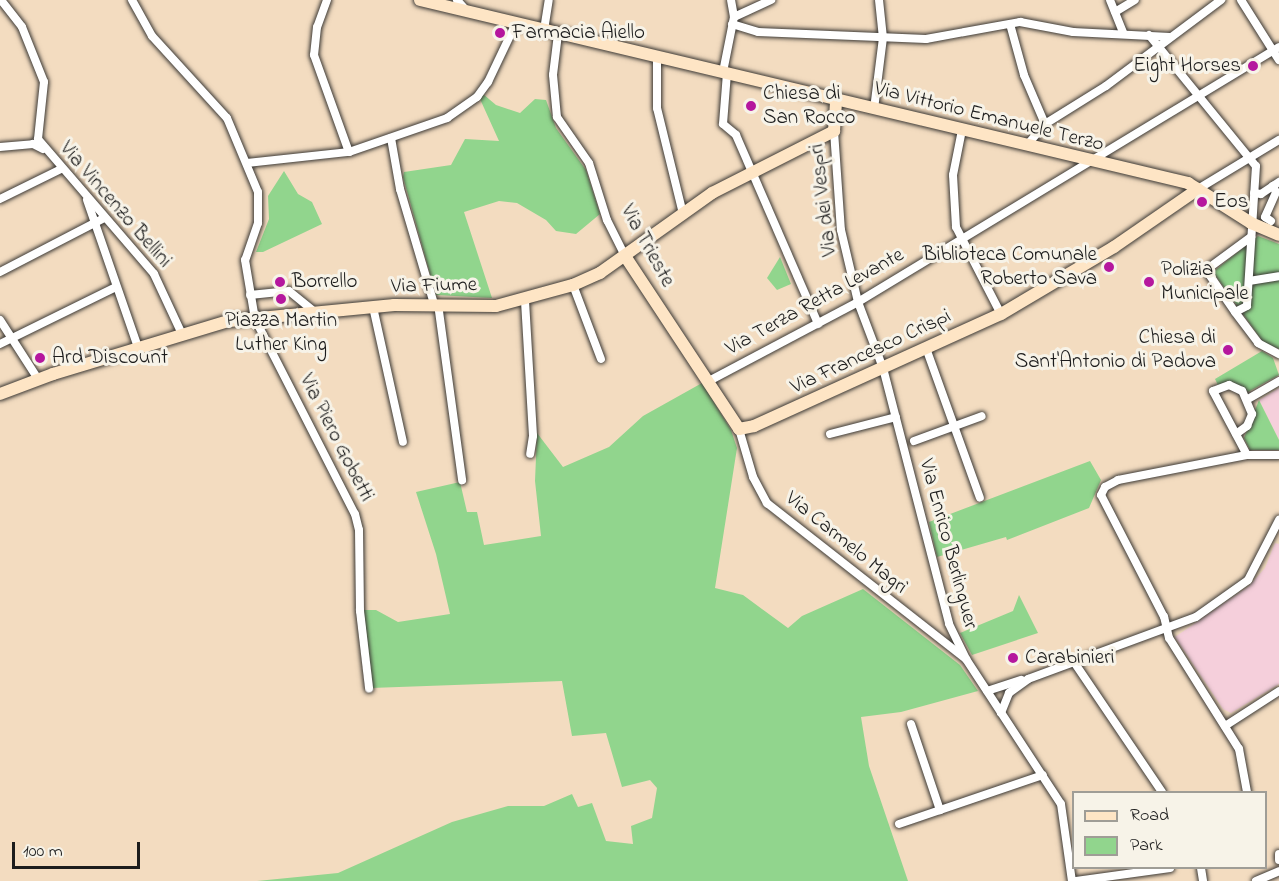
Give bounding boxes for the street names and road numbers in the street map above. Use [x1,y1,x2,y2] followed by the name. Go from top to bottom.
[872,76,1106,158] street label: Via Vittorio Emanuele Terzo
[53,137,177,273] street label: Via Vincenzo Bellini
[805,142,843,258] street label: Via dei Vespri
[614,200,680,292] street label: Via Trieste
[722,243,908,361] street label: Via Terza Retta Levante
[391,273,477,299] street label: Via Fiume
[787,304,955,400] street label: Via Francesco Crispi
[293,370,379,506] street label: Via Piero Gobetti
[913,456,983,632] street label: Via Enrico Berlinguer
[780,486,912,600] street label: Via Carmelo Magrì

